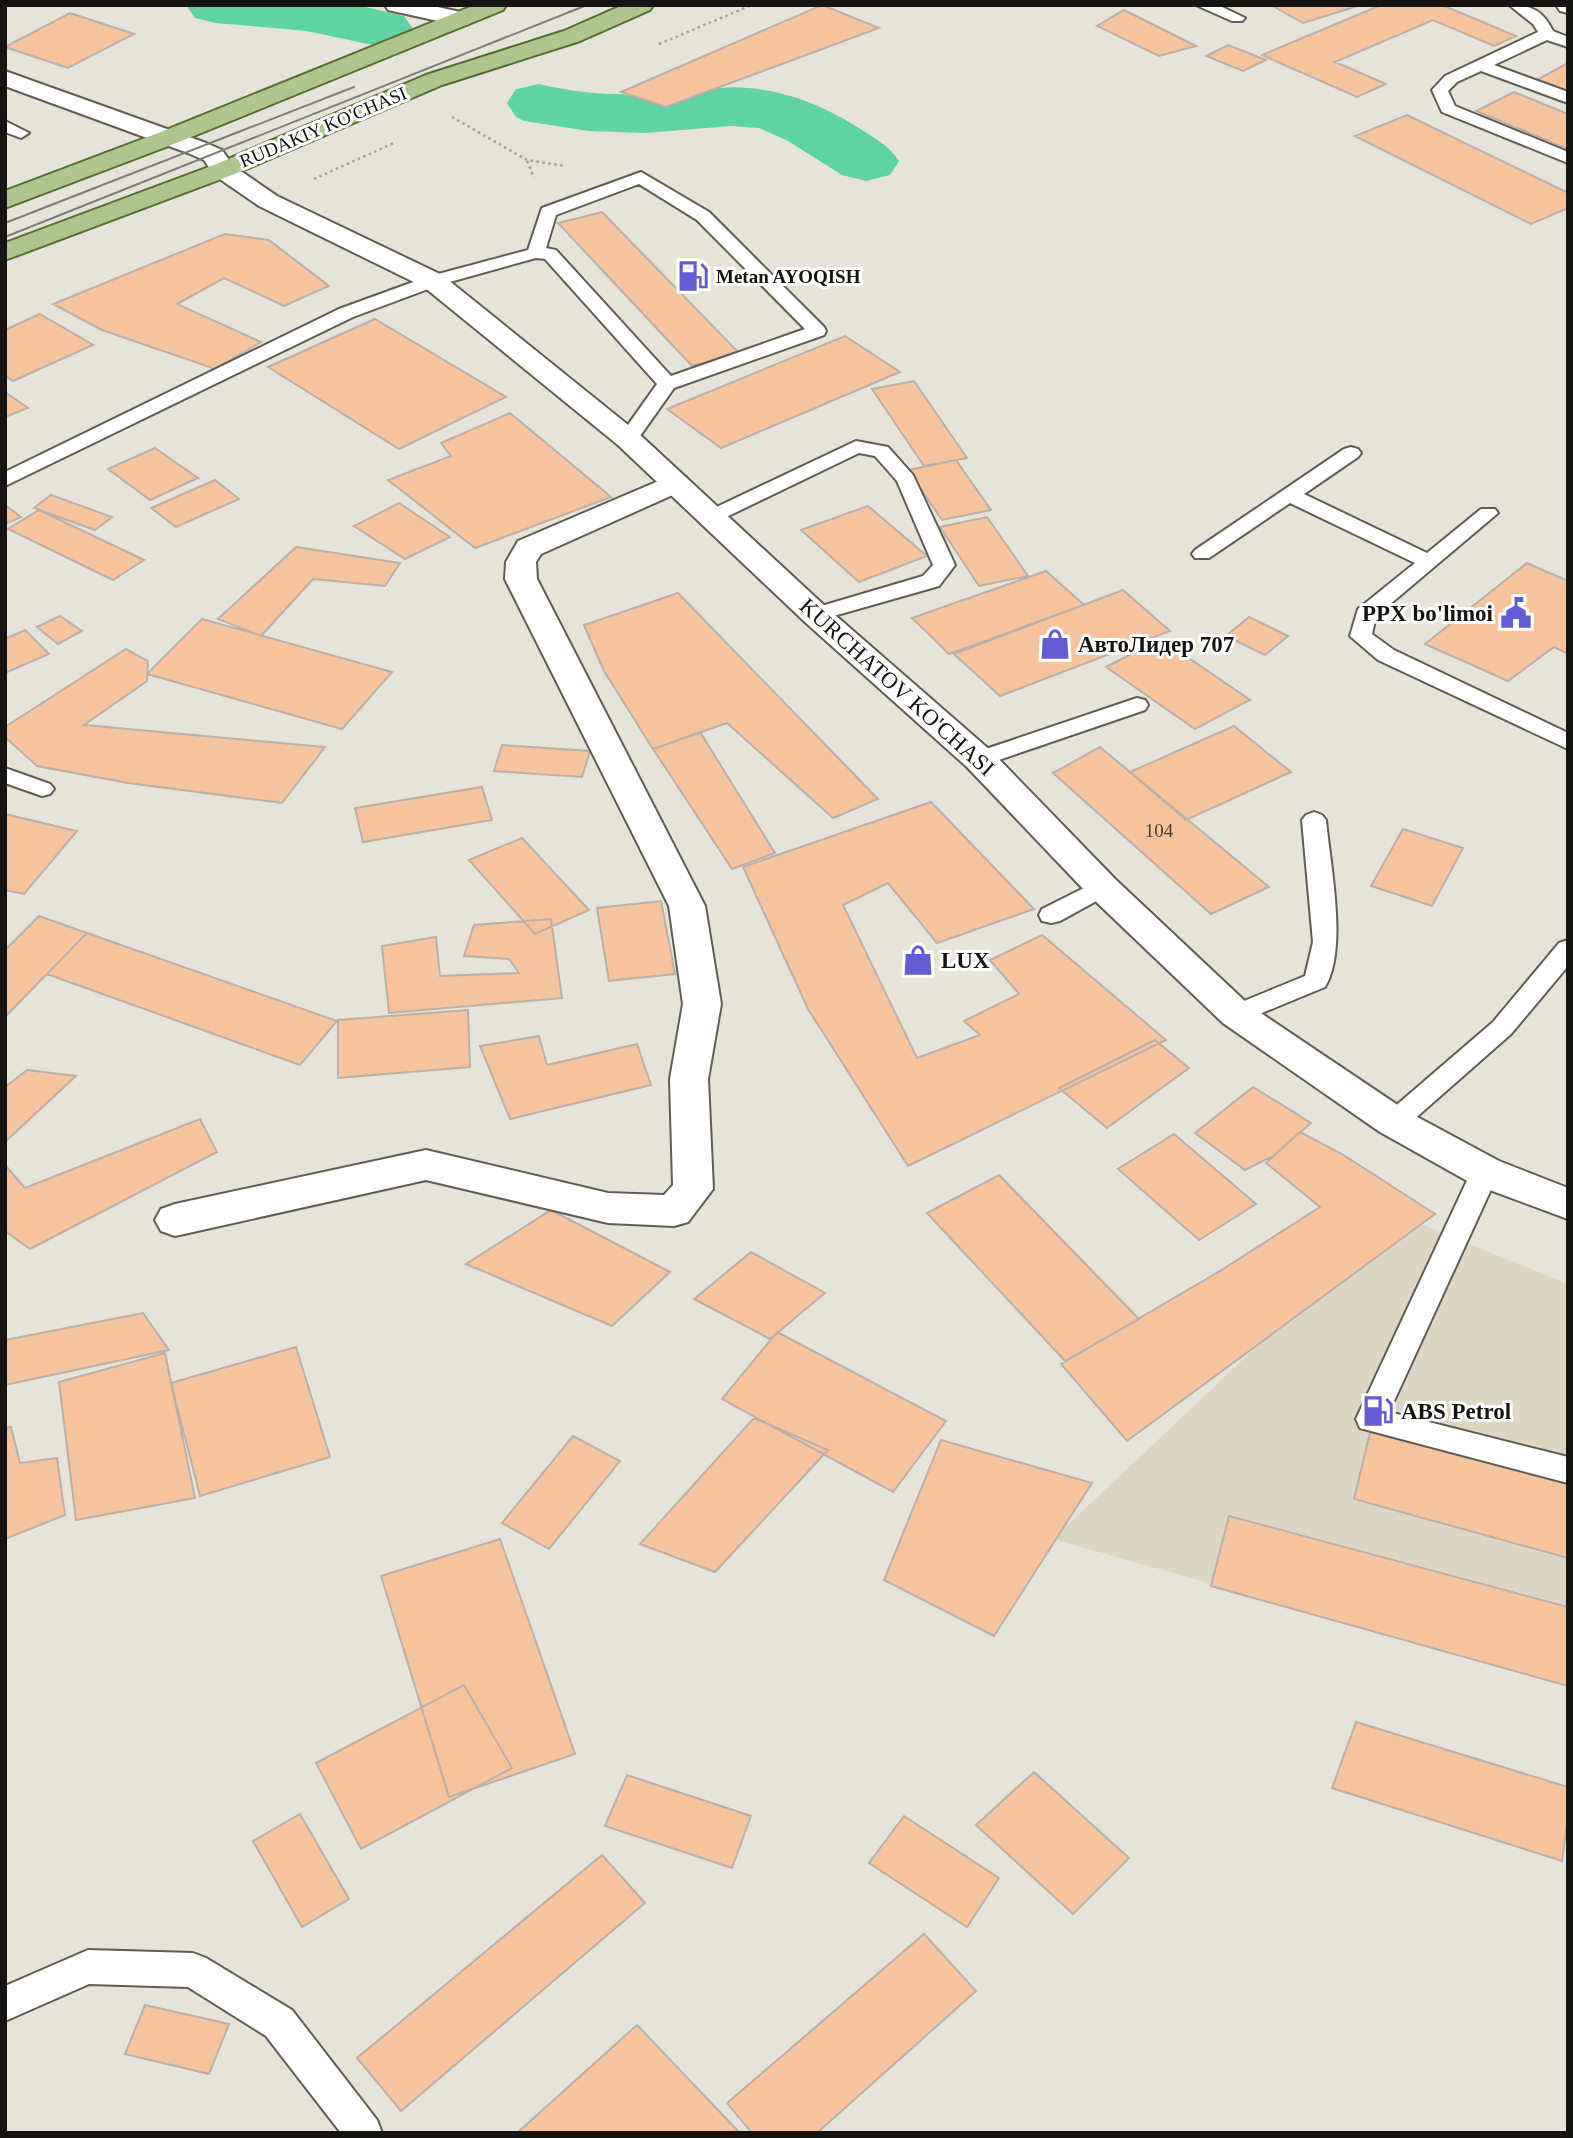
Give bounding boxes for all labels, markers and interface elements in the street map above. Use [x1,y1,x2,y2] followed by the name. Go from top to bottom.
[236,82,410,172] street label: RUDAKIY KO'CHASI
[676,259,710,293] fuel station icon: Metan AYOQISH
[716,266,861,287] place label: Metan AYOQISH
[795,593,999,781] street label: KURCHATOV KO'CHASI
[1499,596,1533,630] public building icon: PPX bo'limoi
[1362,601,1494,626] place label: PPX bo'limoi
[1038,627,1072,661] shop icon: АвтоЛидер 707
[1078,632,1234,657] place label: АвтоЛидер 707
[1145,820,1174,841] house number: 104
[901,943,935,977] shop icon: LUX
[941,948,990,973] place label: LUX
[1361,1394,1395,1428] fuel station icon: ABS Petrol
[1401,1399,1511,1424] place label: ABS Petrol

